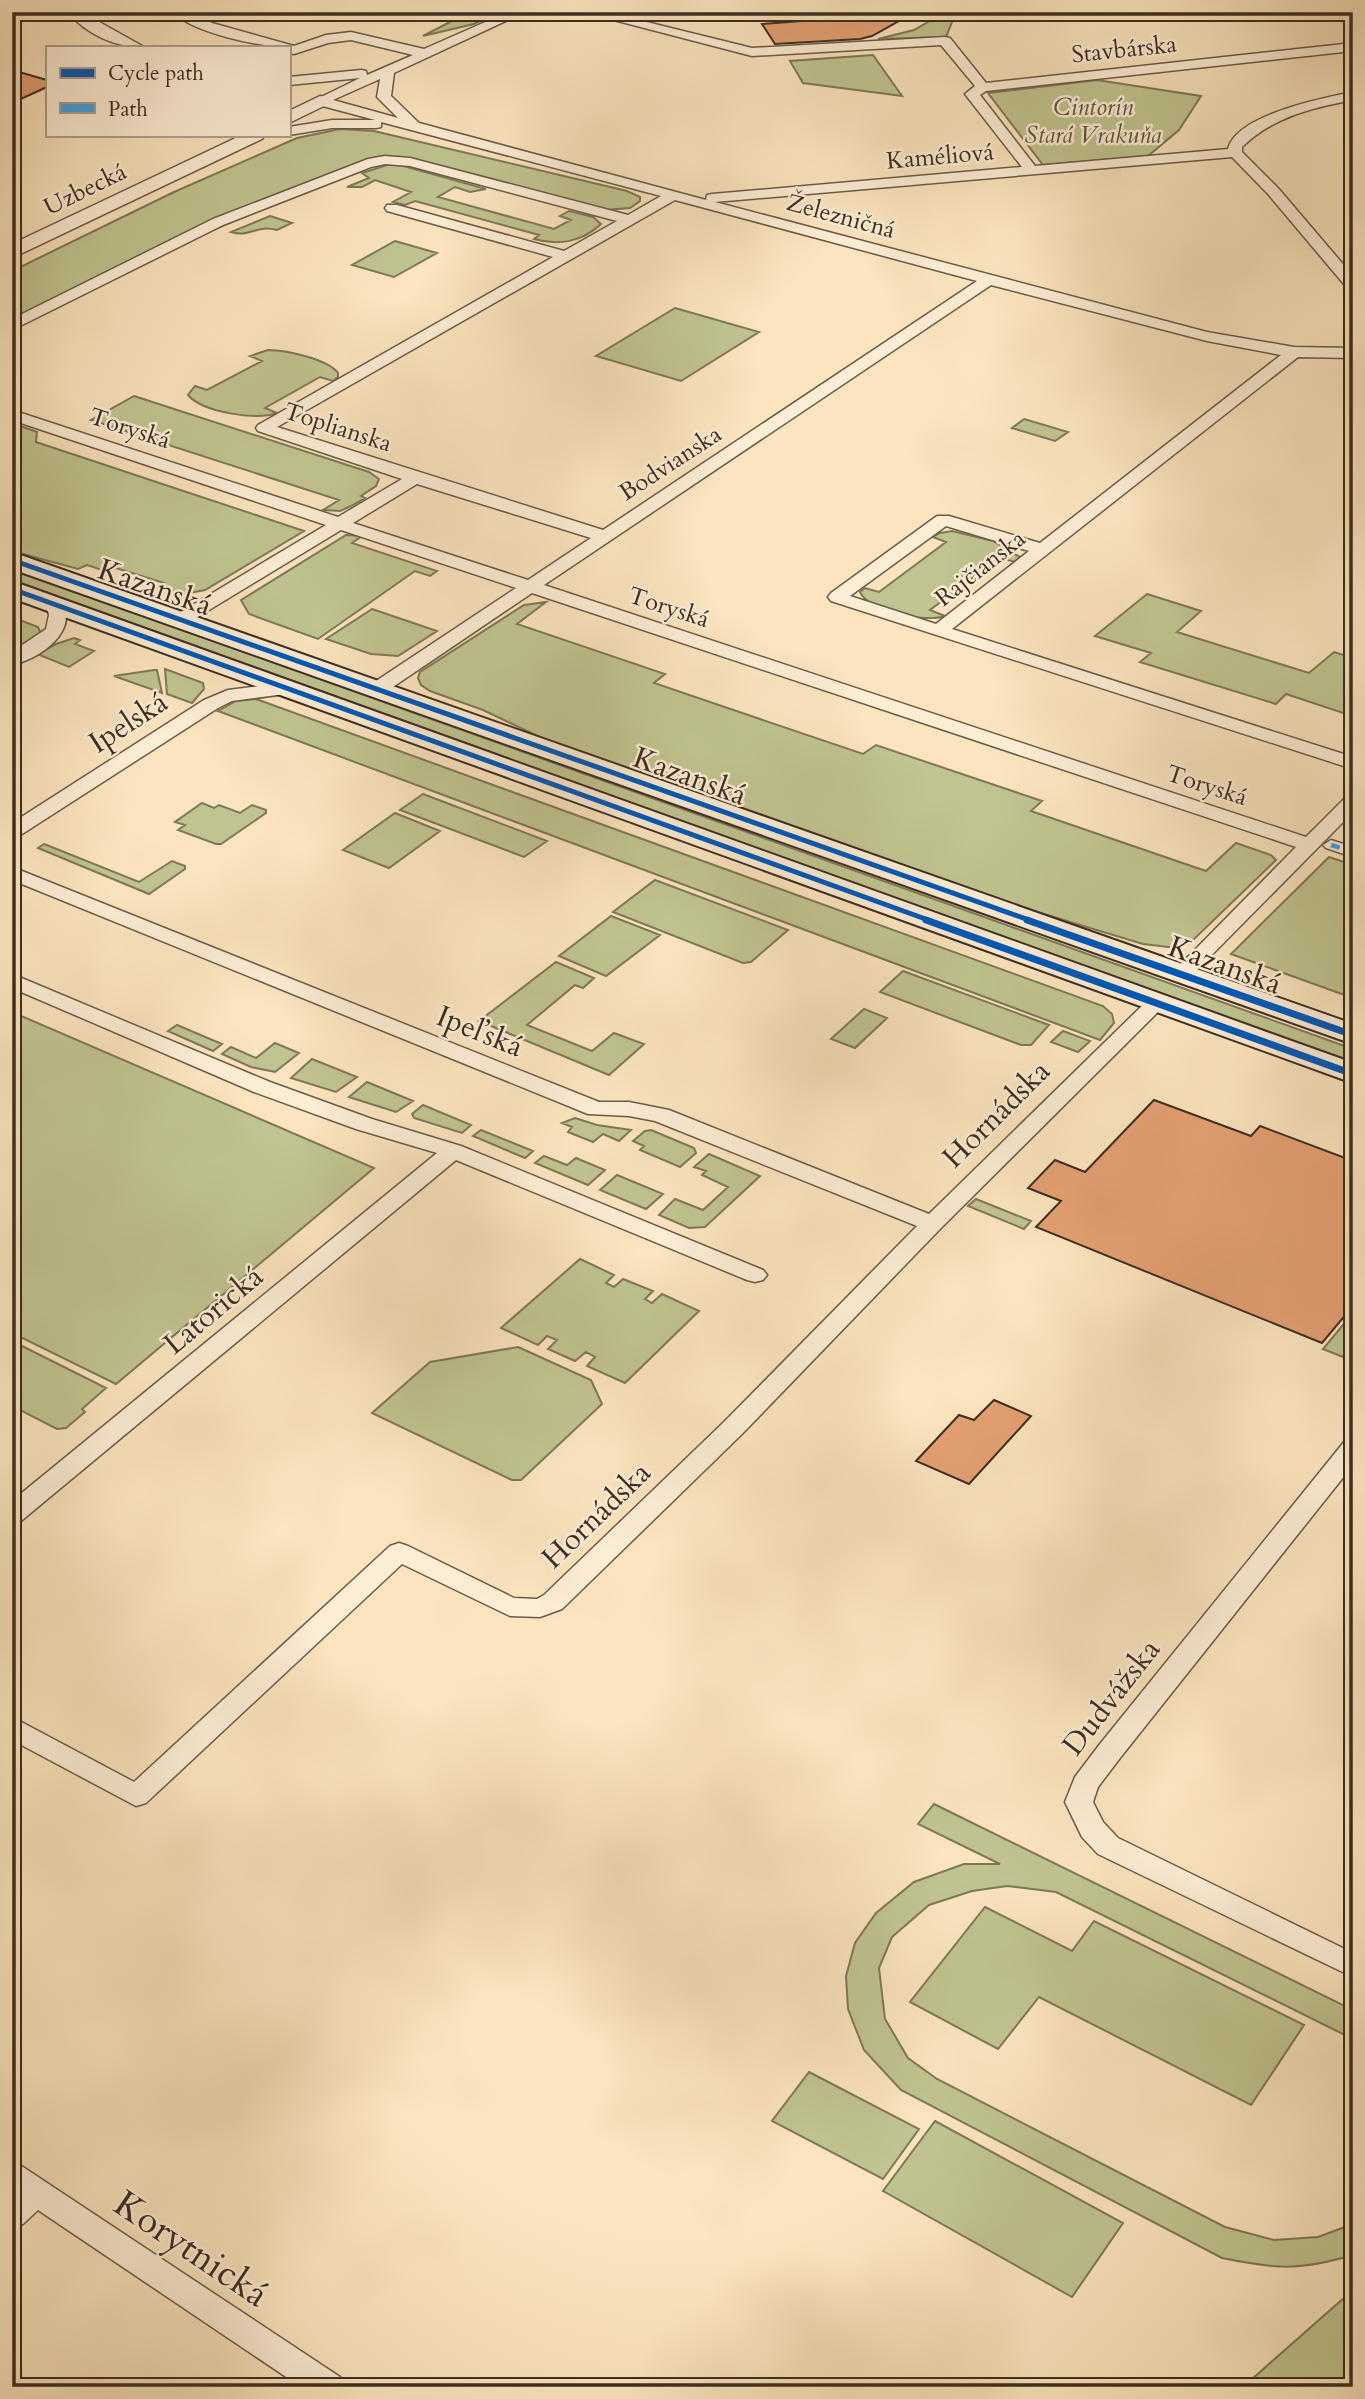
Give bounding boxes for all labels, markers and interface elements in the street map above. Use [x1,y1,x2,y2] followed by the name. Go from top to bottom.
[1070,28,1179,71] street label: Stavbárska
[46,46,290,136] legend
[108,59,204,88] text: Cycle path
[1024,91,1162,152] park label: Cintorín Stará Vrakuňa
[108,95,148,124] text: Path
[885,135,996,178] street label: Kaméliová
[38,155,133,224] street label: Uzbecká
[783,186,899,247] street label: Železničná
[280,395,397,461] street label: Toplianska
[85,400,175,457] street label: Toryská
[613,418,729,509] street label: Bodvianska
[928,522,1033,614] street label: Rajčianska
[92,549,217,626] street label: Kazanská
[624,579,714,636] street label: Toryská
[81,682,176,763] street label: Ipelská
[627,737,752,816] street label: Kazanská
[1162,757,1252,814] street label: Toryská
[1162,926,1287,1005] street label: Kazanská
[430,996,529,1067] street label: Ipeľská
[933,1051,1059,1177] street label: Hornádska
[155,1256,272,1364] street label: Latorická
[533,1453,660,1578] street label: Hornádska
[1053,1631,1170,1764] street label: Dudvážska
[104,2179,279,2319] street label: Korytnická

